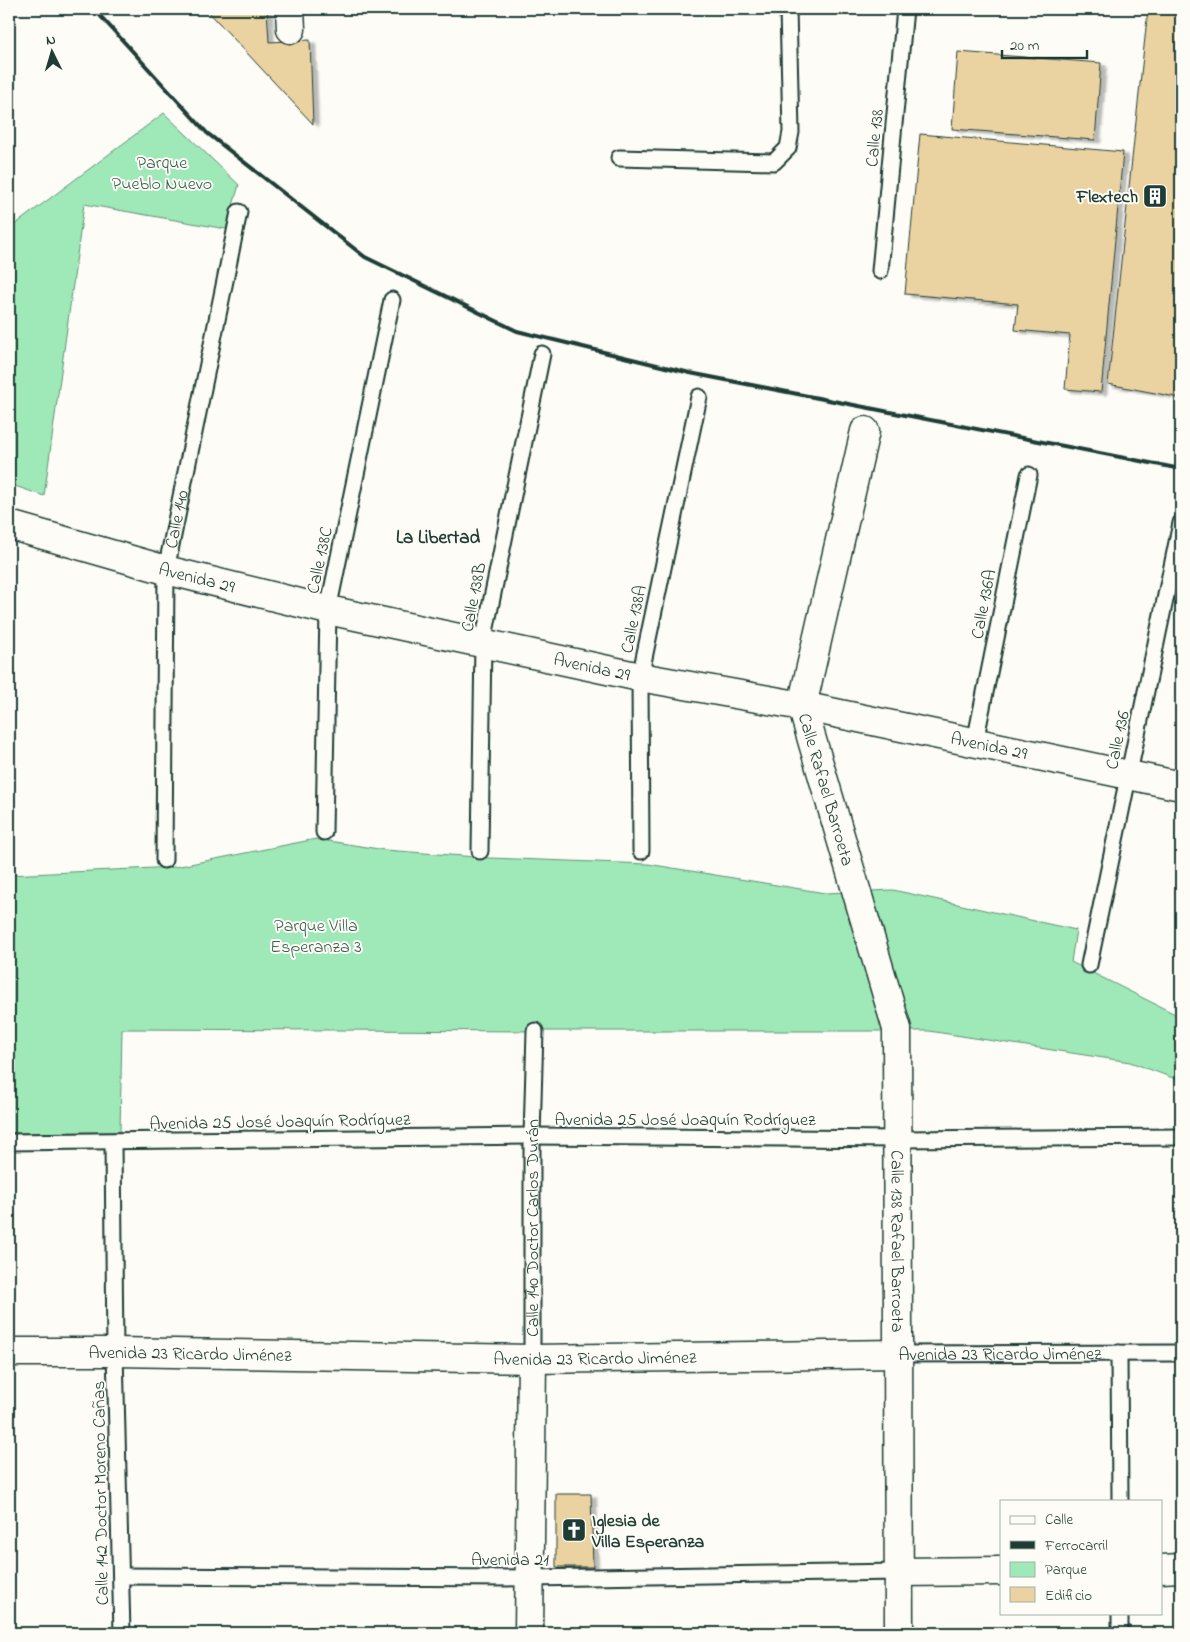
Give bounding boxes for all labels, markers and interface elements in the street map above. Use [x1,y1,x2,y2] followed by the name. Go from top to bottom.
[28,28,78,78] north arrow
[1002,28,1088,60] scale bar
[45,30,57,51] text: N
[1010,35,1040,57] text: 20 m
[860,108,892,168] street label: Calle 138
[112,151,212,198] park label: Parque Pueblo Nuevo
[1142,183,1168,209] building icon: Flextech
[1076,185,1138,211] place label: Flextech
[160,488,197,551] street label: Calle 140
[301,524,341,596] street label: Calle 138C
[396,525,480,552] district label: La Libertad
[155,557,238,602] street label: Avenida 29
[455,560,494,634] street label: Calle 138B
[965,567,1004,641] street label: Calle 136A
[615,583,655,656] street label: Calle 138A
[551,648,633,690] street label: Avenida 29
[1100,709,1138,772] street label: Calle 136
[790,710,859,869] street label: Calle Rafael Barroeta
[948,727,1030,768] street label: Avenida 29
[270,914,362,961] park label: Parque Villa Esperanza 3
[149,1108,411,1139] street label: Avenida 25 José Joaquín Rodríguez
[554,1108,816,1135] street label: Avenida 25 José Joaquín Rodríguez
[521,1118,547,1337] street label: Calle 140 Doctor Carlos Durán
[882,1150,909,1332] street label: Calle 138 Rafael Barroeta
[88,1341,292,1370] street label: Avenida 23 Ricardo Jiménez
[898,1342,1102,1369] street label: Avenida 23 Ricardo Jiménez
[493,1346,697,1374] street label: Avenida 23 Ricardo Jiménez
[87,1380,117,1606] street label: Calle 142 Doctor Moreno Cañas
[1000,1500,1162,1614] legend
[591,1509,705,1556] place label: Iglesia de Villa Esperanza
[1045,1509,1073,1531] text: Calle
[561,1517,587,1543] church icon: Iglesia de Villa Esperanza
[1044,1535,1108,1557] text: Ferrocarril
[471,1548,549,1574] street label: Avenida 21
[1045,1559,1087,1581] text: Parque
[1045,1585,1092,1607] text: Edificio

